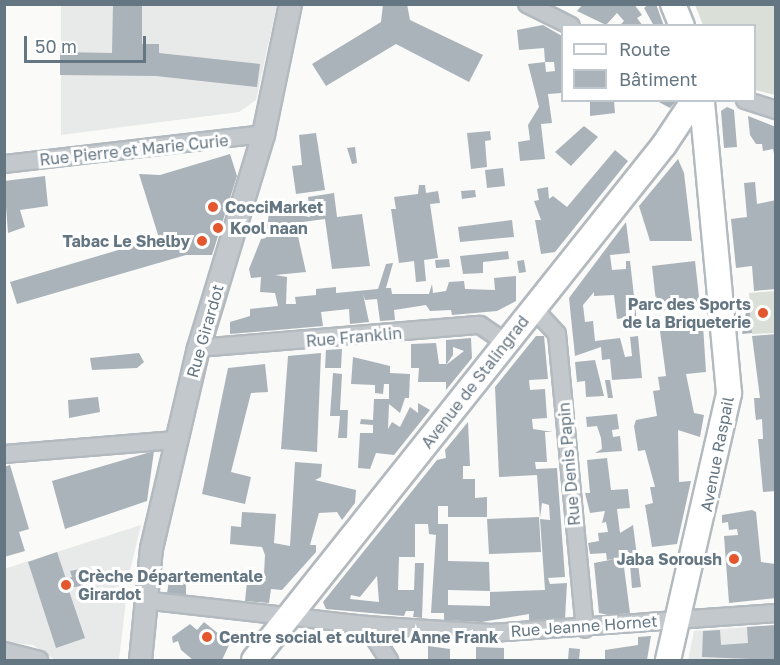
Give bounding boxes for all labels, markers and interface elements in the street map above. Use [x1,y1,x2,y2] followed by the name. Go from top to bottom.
[27,24,148,62] scale bar
[561,24,756,102] legend
[35,35,77,57] text: 50 m
[619,38,670,60] text: Route
[619,68,698,90] text: Bâtiment
[39,131,229,169] street label: Rue Pierre et Marie Curie
[225,197,323,217] place label: CocciMarket
[206,200,220,214] marker: CocciMarket
[230,218,308,238] place label: Kool naan
[211,221,225,235] marker: Kool naan
[62,231,190,251] place label: Tabac Le Shelby
[195,234,209,248] marker: Tabac Le Shelby
[183,282,227,380] street label: Rue Girardot
[623,294,751,332] place label: Parc des Sports de la Briqueterie
[756,306,770,320] marker: Parc des Sports de la Briqueterie
[417,312,533,452] street label: Avenue de Stalingrad
[305,323,403,351] street label: Rue Franklin
[696,395,738,513] street label: Avenue Raspail
[554,401,584,527] street label: Rue Denis Papin
[616,549,722,569] place label: Jaba Soroush
[727,552,741,566] marker: Jaba Soroush
[78,566,263,604] place label: Crèche Départementale Girardot
[59,578,73,592] marker: Crèche Départementale Girardot
[510,611,658,641] street label: Rue Jeanne Hornet
[219,627,498,647] place label: Centre social et culturel Anne Frank
[200,630,214,644] marker: Centre social et culturel Anne Frank

